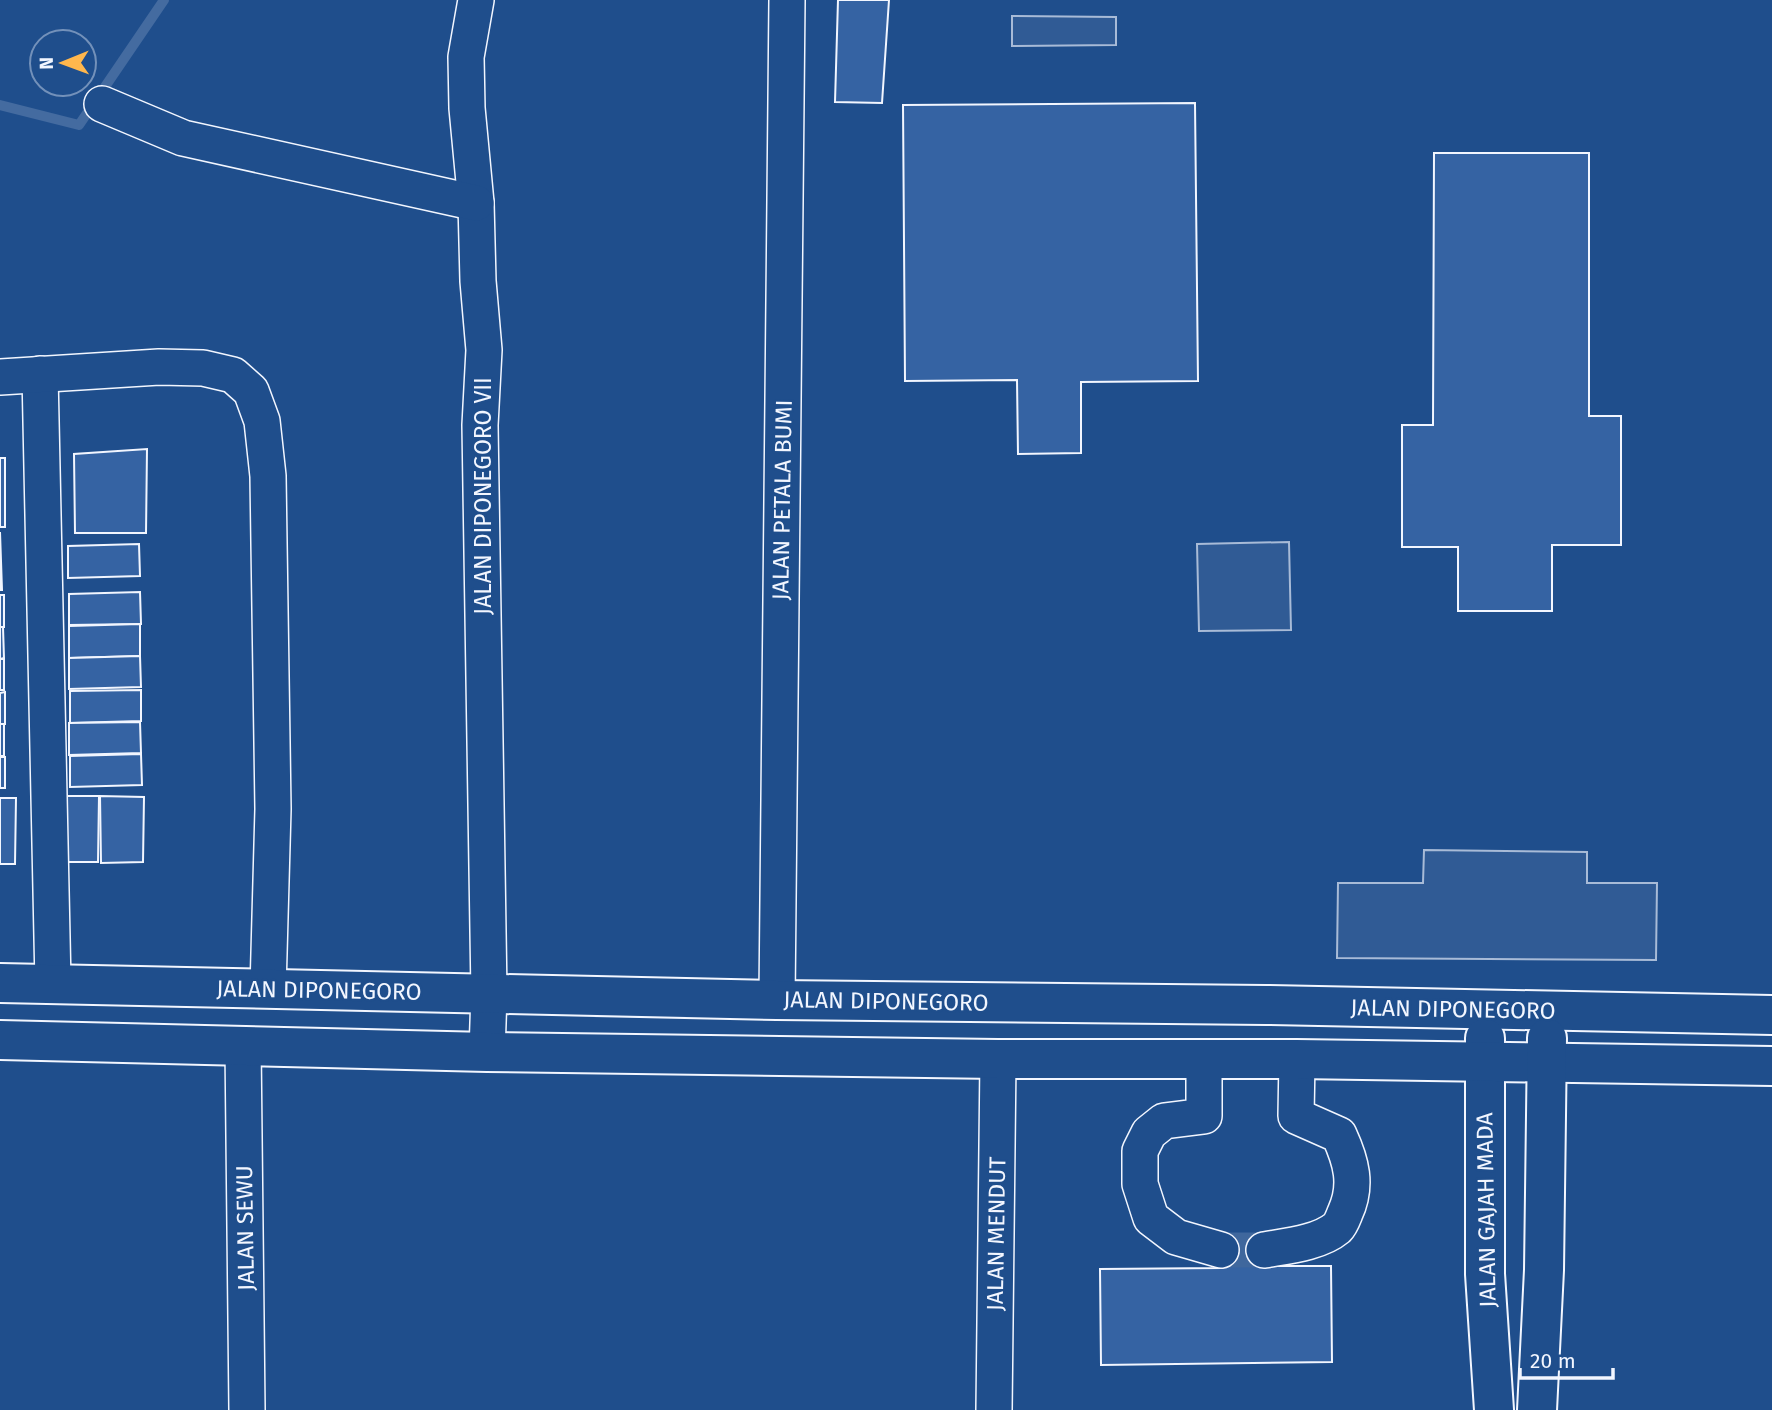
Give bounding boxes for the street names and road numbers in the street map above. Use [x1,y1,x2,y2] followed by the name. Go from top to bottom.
[469,377,497,615] street label: JALAN DIPONEGORO VII
[766,399,798,601] street label: JALAN PETALA BUMI
[216,974,422,1006] street label: JALAN DIPONEGORO
[783,985,989,1017] street label: JALAN DIPONEGORO
[1350,993,1556,1025] street label: JALAN DIPONEGORO
[1470,1111,1502,1308] street label: JALAN GAJAH MADA
[981,1156,1011,1311] street label: JALAN MENDUT
[230,1165,260,1291] street label: JALAN SEWU

